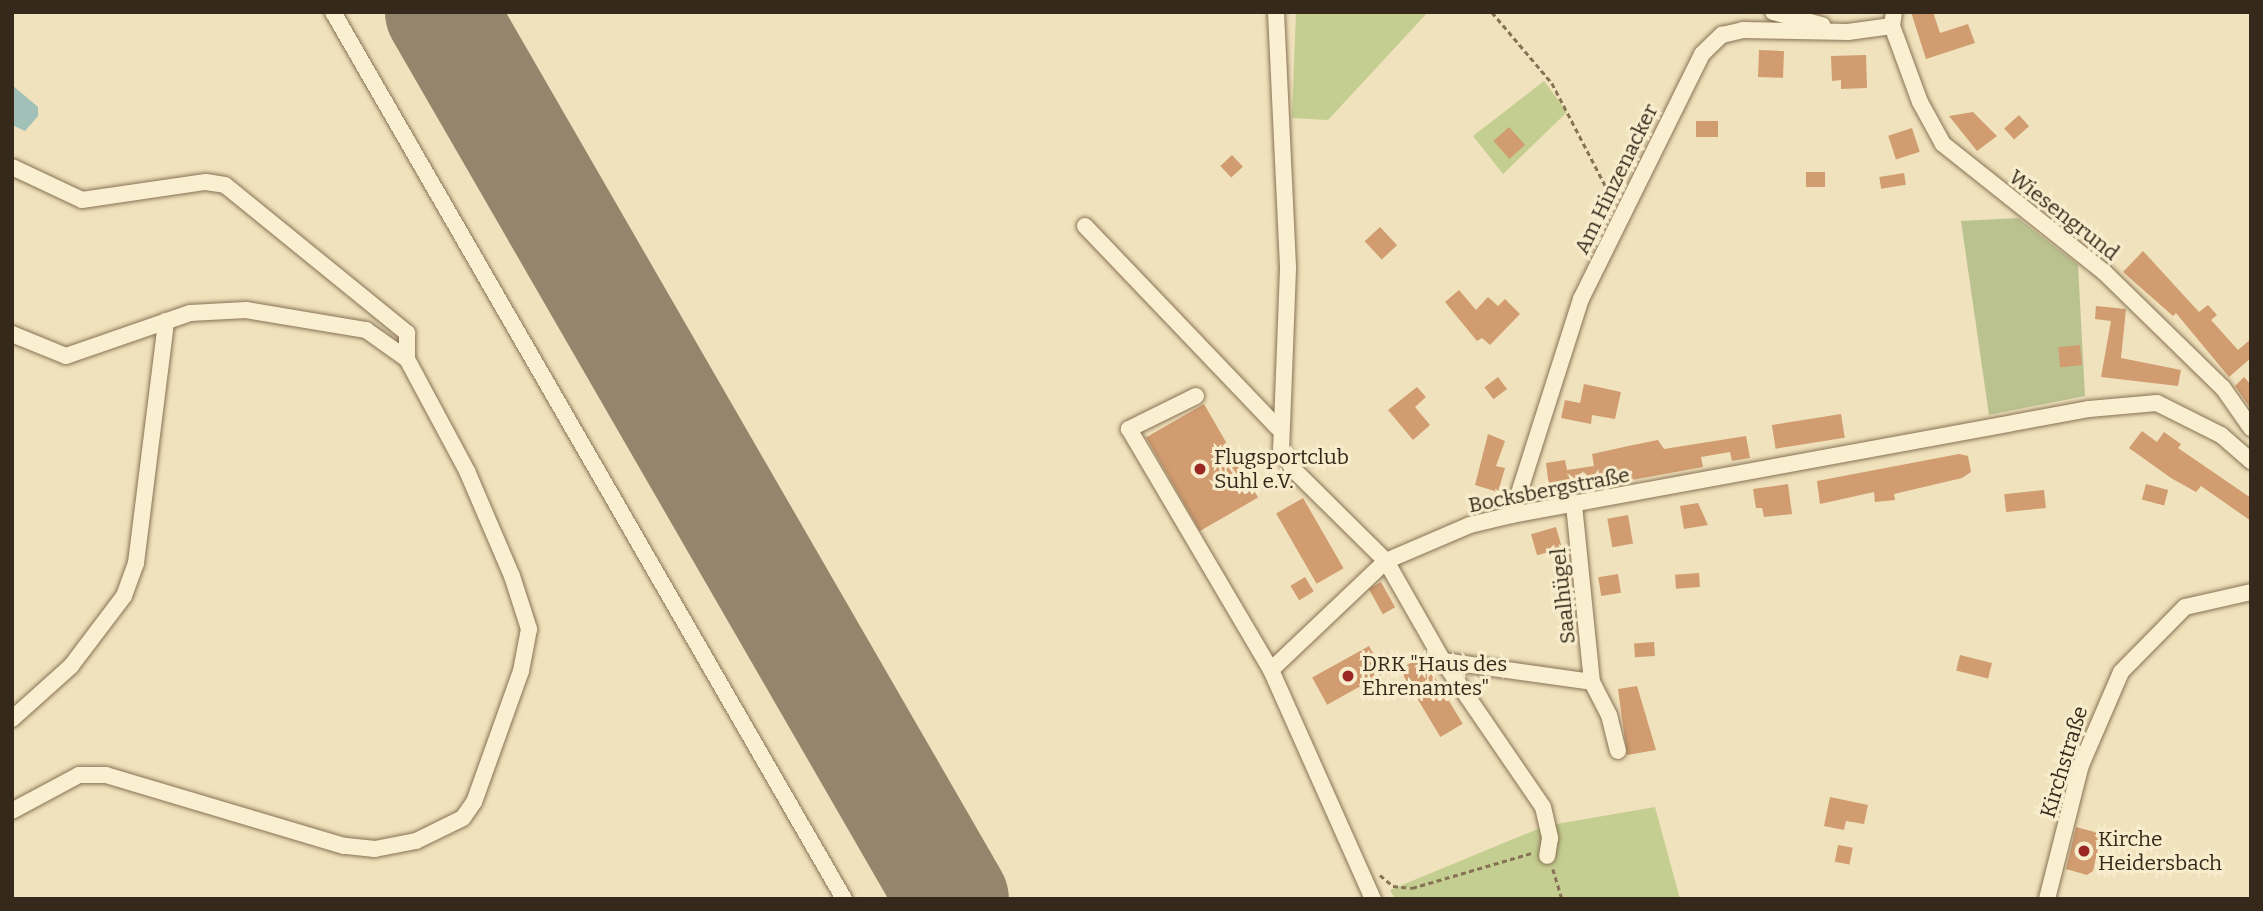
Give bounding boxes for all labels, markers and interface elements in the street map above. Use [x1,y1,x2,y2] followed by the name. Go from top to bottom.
[1569,100,1663,258] street label: Am Hinzenacker
[2004,164,2124,266] street label: Wiesengrund
[1214,444,1349,494] place label: Flugsportclub Suhl e.V.
[1192,461,1208,477] marker: Flugsportclub Suhl e.V.
[1466,462,1632,518] street label: Bocksbergstraße
[1545,547,1581,645] street label: Saalhügel
[1362,651,1507,701] place label: DRK "Haus des Ehrenamtes"
[1340,668,1356,684] marker: DRK "Haus des Ehrenamtes"
[2035,703,2093,821] street label: Kirchstraße
[2098,826,2222,876] place label: Kirche Heidersbach
[2076,843,2092,859] marker: Kirche Heidersbach

